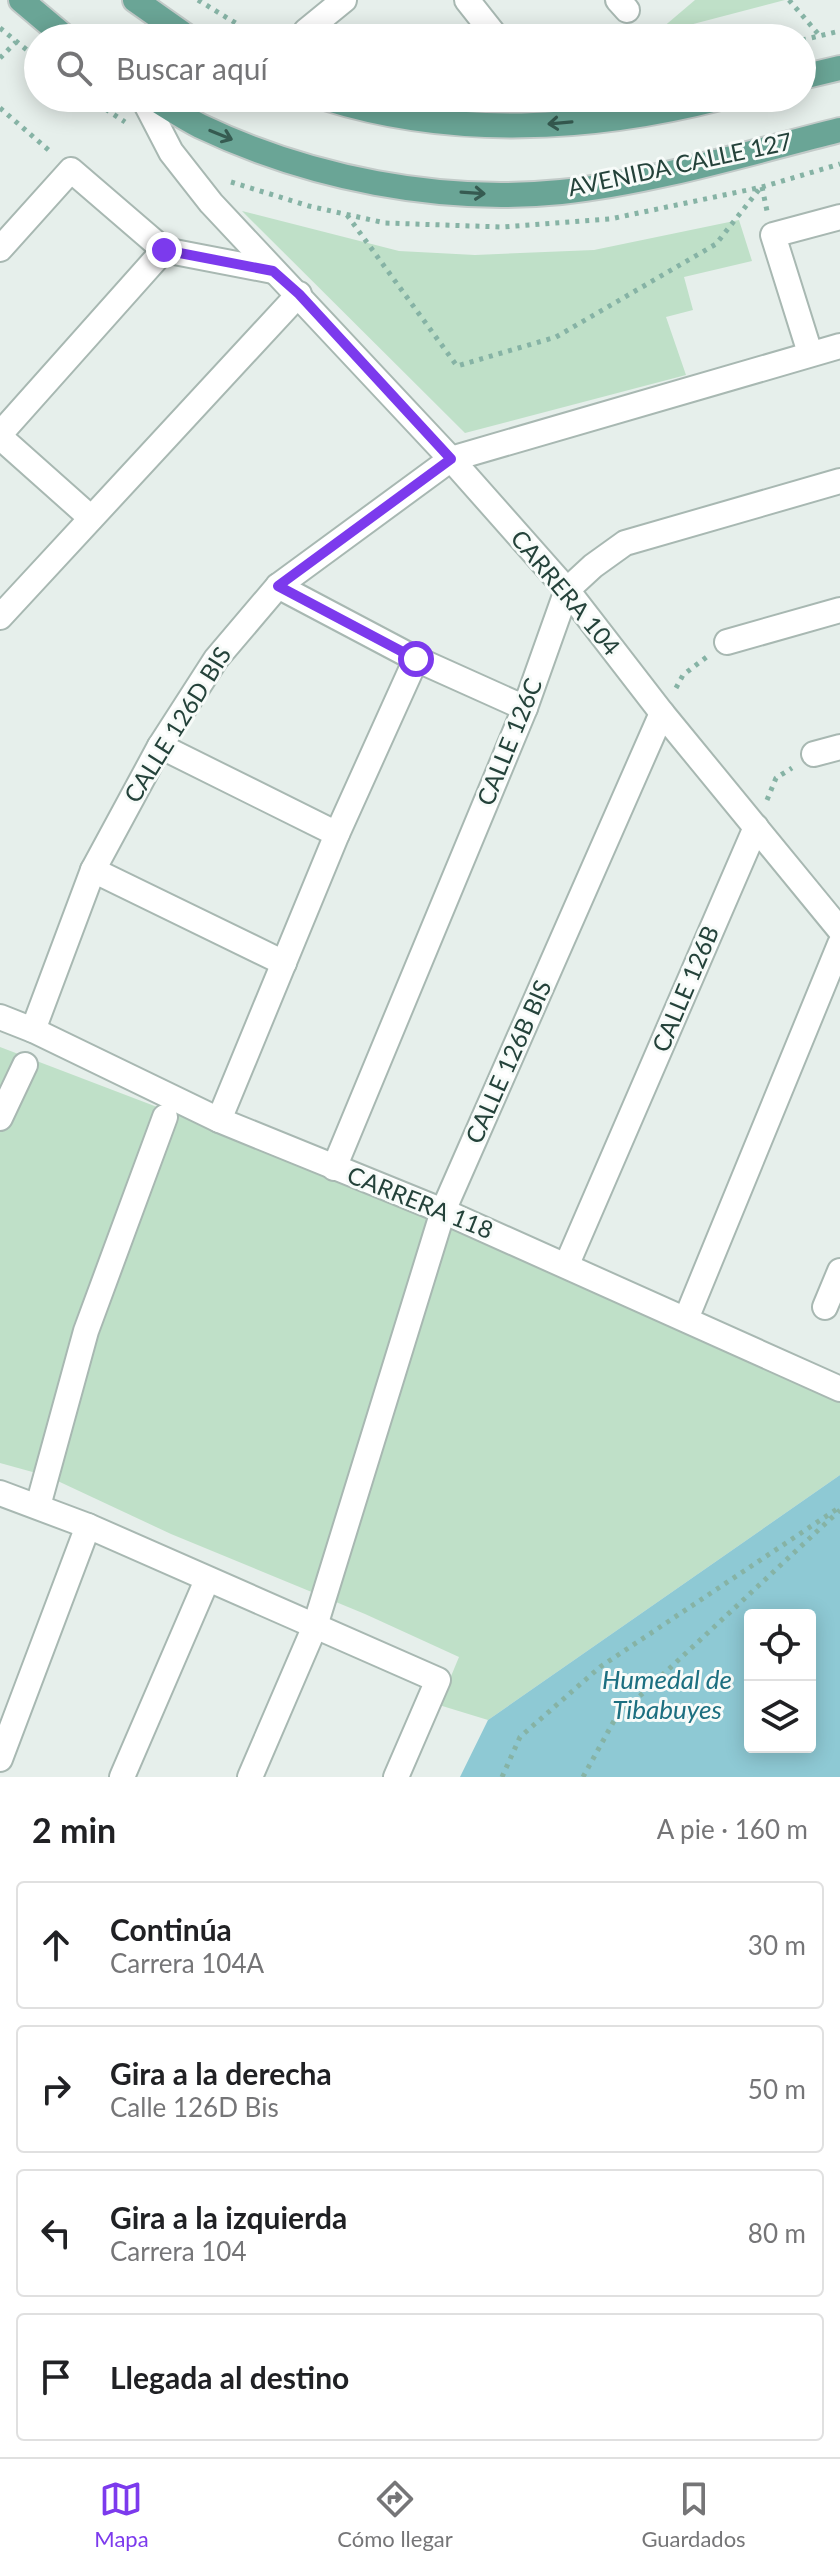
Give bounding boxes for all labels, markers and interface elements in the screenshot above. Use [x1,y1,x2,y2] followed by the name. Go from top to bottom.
[24,24,816,112] search box
[52,46,96,90] icon: search
[116,50,268,86] text: Buscar aquí
[547,115,574,130] one-way arrow
[565,126,794,201] street label: AVENIDA CALLE 127
[208,129,233,143] one-way arrow
[459,186,486,201] one-way arrow
[146,232,182,268] route end
[505,523,627,661] street label: CARRERA 104
[117,641,236,808] street label: CALLE 126D BIS
[398,641,434,677] route start
[470,674,547,809] street label: CALLE 126C
[645,921,724,1056] street label: CALLE 126B
[459,975,557,1148] street label: CALLE 126B BIS
[343,1159,498,1244] street label: CARRERA 118
[744,1609,816,1753] map controls
[744,1609,816,1681] button: locate
[602,1663,732,1725] water label: Humedal de Tibabuyes
[744,1681,816,1753] button: layers
[32,1809,116,1850] text: 2 min
[657,1813,808,1845] text: A pie · 160 m
[110,1911,232,1947] text: Continúa
[34,1923,78,1967] icon: ahead
[748,1929,806,1961] text: 30 m
[110,1947,264,1979] text: Carrera 104A
[110,2055,332,2091] text: Gira a la derecha
[34,2067,78,2111] icon: right
[748,2073,806,2105] text: 50 m
[110,2091,279,2123] text: Calle 126D Bis
[110,2199,347,2235] text: Gira a la izquierda
[34,2211,78,2255] icon: left
[748,2217,806,2249] text: 80 m
[110,2235,247,2267] text: Carrera 104
[34,2355,78,2399] icon: arrive
[110,2359,349,2395] text: Llegada al destino
[94,2477,149,2552] tab: Mapa
[337,2477,453,2552] tab: Cómo llegar
[641,2477,746,2552] tab: Guardados

